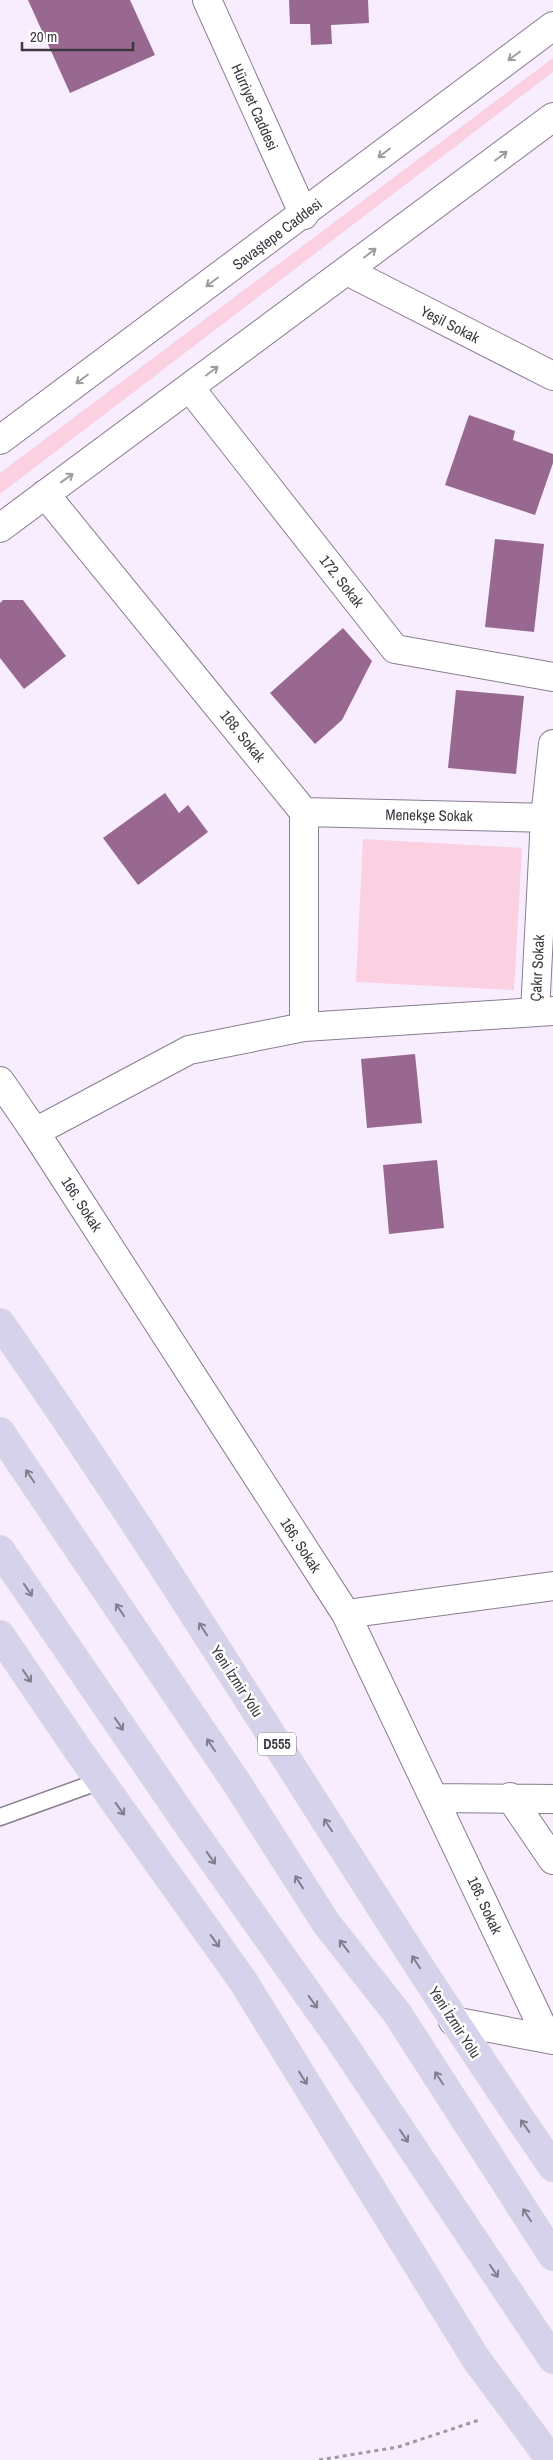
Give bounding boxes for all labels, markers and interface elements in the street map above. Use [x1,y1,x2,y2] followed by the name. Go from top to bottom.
[22,20,134,52] scale bar
[30,26,57,47] text: 20 m
[508,50,521,61] one-way arrow
[226,60,284,154] street label: Hürriyet Caddesi
[378,148,391,159] one-way arrow
[494,151,508,161] one-way arrow
[228,193,326,275] street label: Savaştepe Caddesi
[363,248,376,259] one-way arrow
[206,277,219,288] one-way arrow
[417,300,484,348] street label: Yeşil Sokak
[205,366,218,377] one-way arrow
[75,374,89,384] one-way arrow
[60,473,74,483] one-way arrow
[315,550,370,612] street label: 172. Sokak
[215,705,271,767] street label: 168. Sokak
[385,804,474,826] street label: Menekşe Sokak
[525,933,549,1002] street label: Çakır Sokak
[56,1172,108,1236] street label: 166. Sokak
[24,1469,34,1483] one-way arrow
[275,1513,327,1577] street label: 166. Sokak
[22,1583,33,1597] one-way arrow
[115,1604,125,1618] one-way arrow
[198,1623,208,1637] one-way arrow
[206,1641,268,1721] street label: Yeni İzmir Yolu
[22,1668,32,1682] one-way arrow
[114,1717,124,1731] one-way arrow
[258,1732,296,1756] road number: D555
[206,1739,216,1753] one-way arrow
[115,1802,125,1816] one-way arrow
[323,1818,334,1832] one-way arrow
[206,1851,216,1865] one-way arrow
[462,1873,508,1938] street label: 166. Sokak
[294,1875,304,1889] one-way arrow
[210,1934,220,1948] one-way arrow
[339,1940,350,1953] one-way arrow
[411,1956,421,1970] one-way arrow
[424,1982,486,2062] street label: Yeni İzmir Yolu
[307,1995,318,2008] one-way arrow
[298,2070,308,2084] one-way arrow
[433,2072,443,2086] one-way arrow
[520,2120,530,2134] one-way arrow
[399,2129,409,2143] one-way arrow
[521,2208,532,2222] one-way arrow
[489,2264,500,2278] one-way arrow

